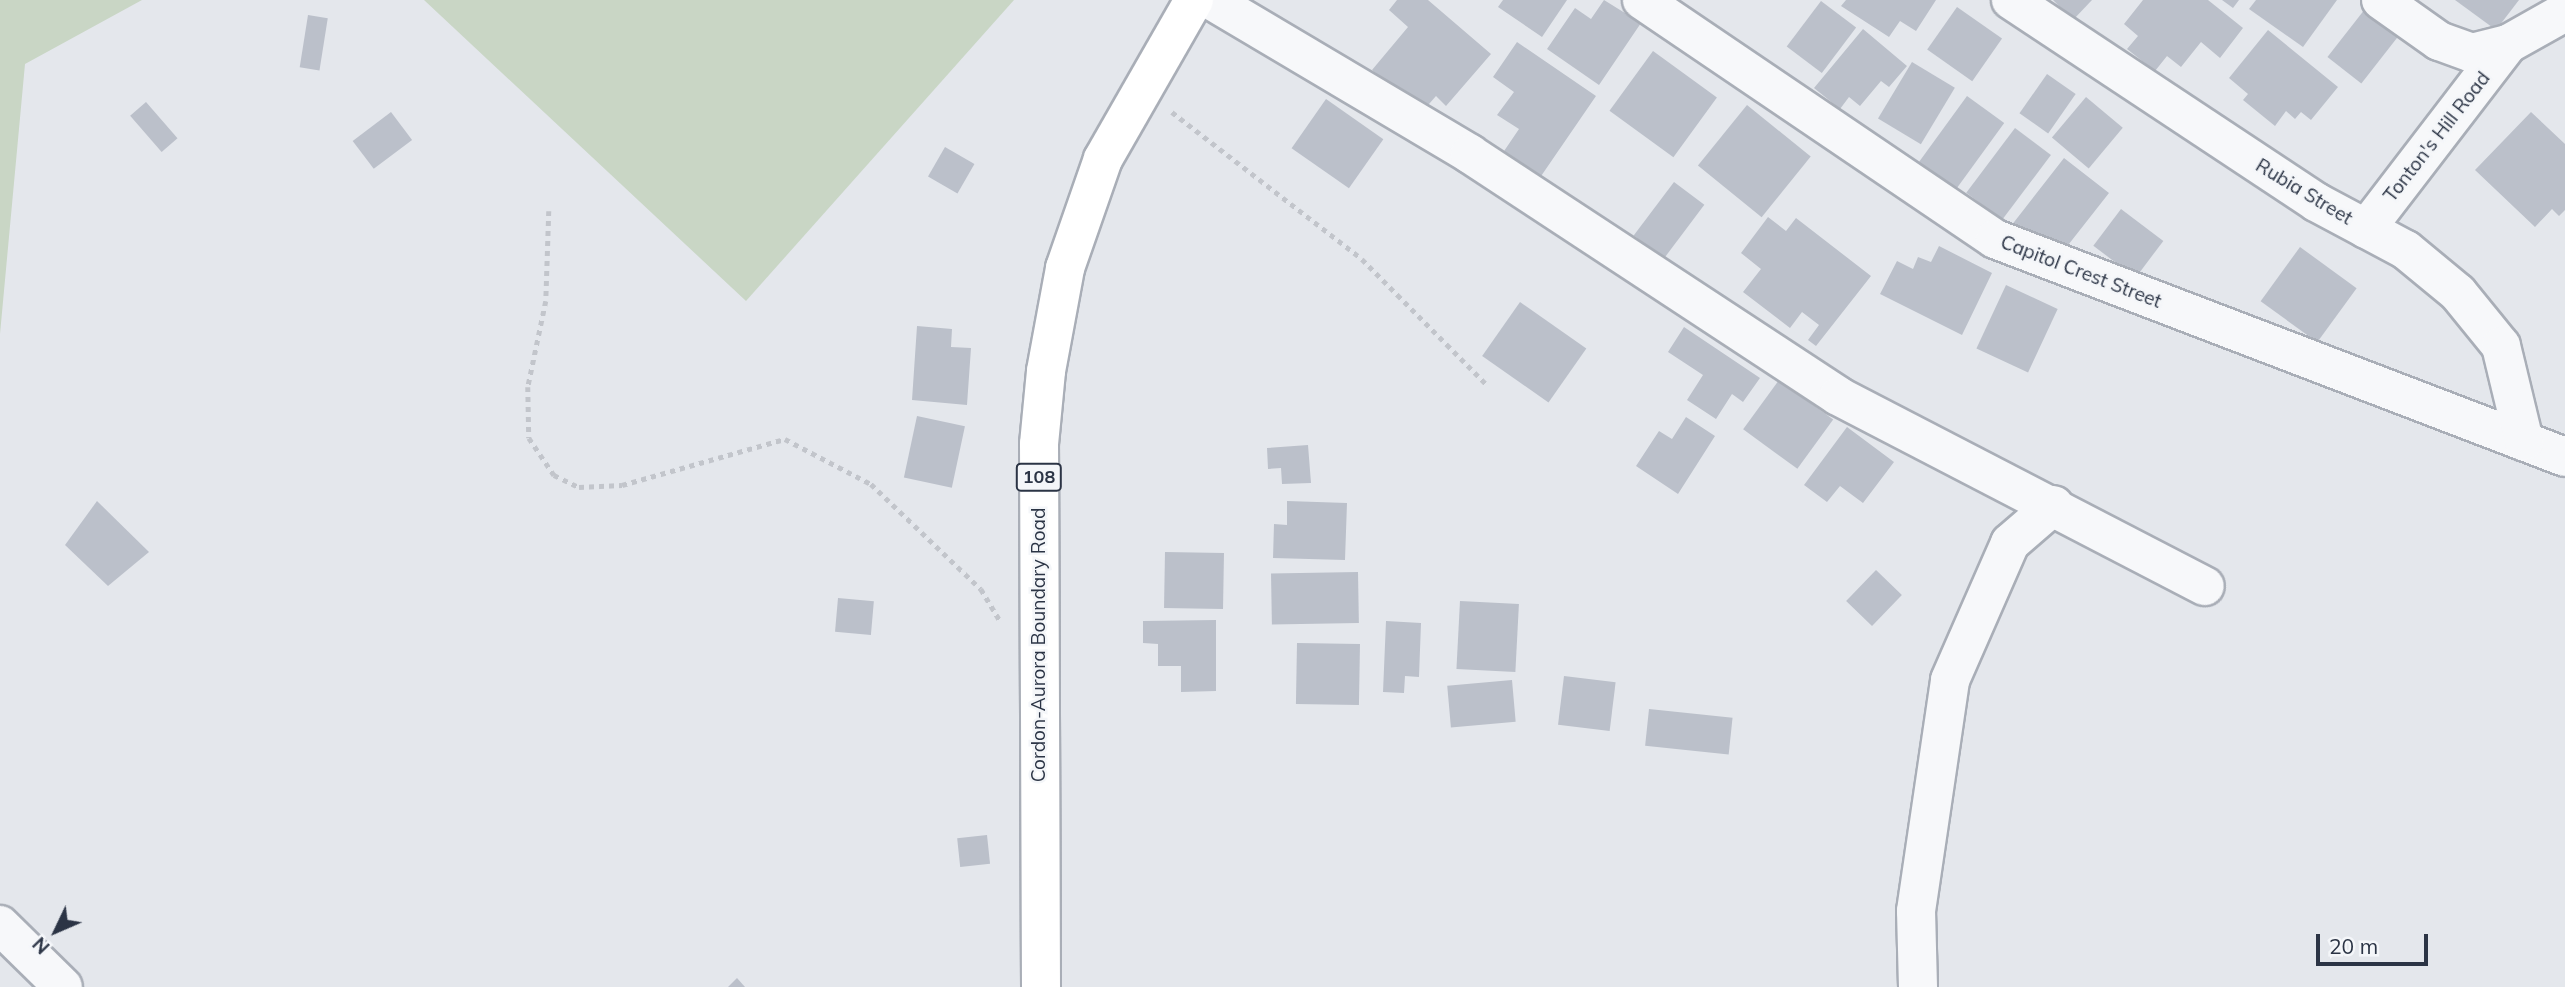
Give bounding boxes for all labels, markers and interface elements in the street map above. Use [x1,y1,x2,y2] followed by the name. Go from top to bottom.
[2379,67,2495,207] street label: Tonton's Hill Road
[2251,154,2357,230] street label: Rubia Street
[1997,231,2165,313] street label: Capitol Crest Street
[1014,462,1064,491] road number: 108
[1028,508,1050,782] street label: Cordon-Aurora Boundary Road
[21,896,91,966] north arrow
[2320,920,2432,964] scale bar
[27,932,55,959] text: N
[2329,933,2378,959] text: 20 m

